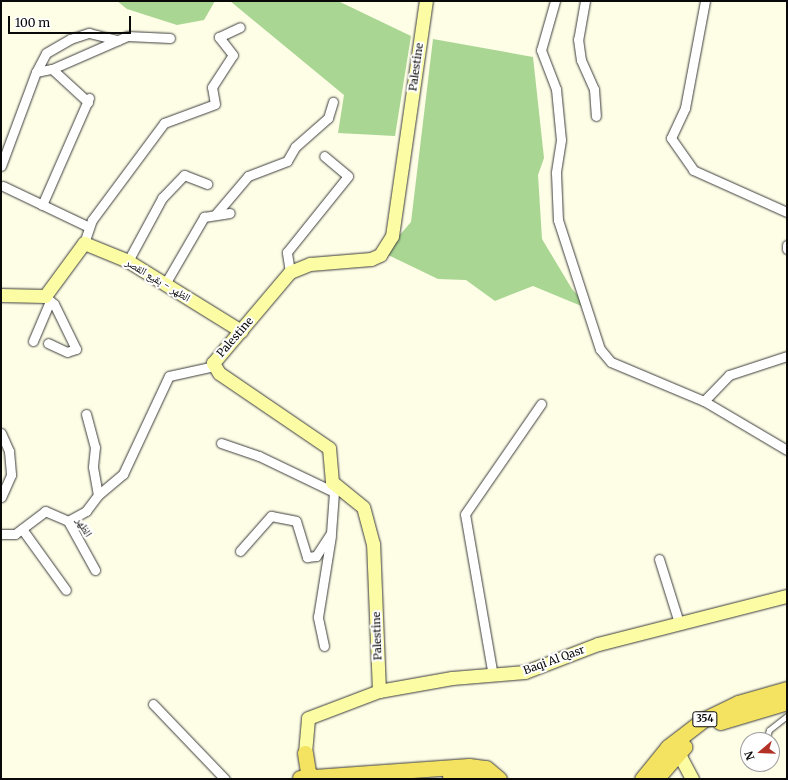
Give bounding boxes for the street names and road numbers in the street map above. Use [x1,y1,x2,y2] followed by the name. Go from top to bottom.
[406,42,426,92] street label: Palestine
[123,255,193,305] street label: الظهر - بقيع القصر
[214,314,256,360] street label: Palestine
[73,515,95,539] street label: الظهر
[370,612,384,660] street label: Palestine
[521,643,587,677] street label: Baqi Al Qasr
[692,711,718,727] road number: 354

